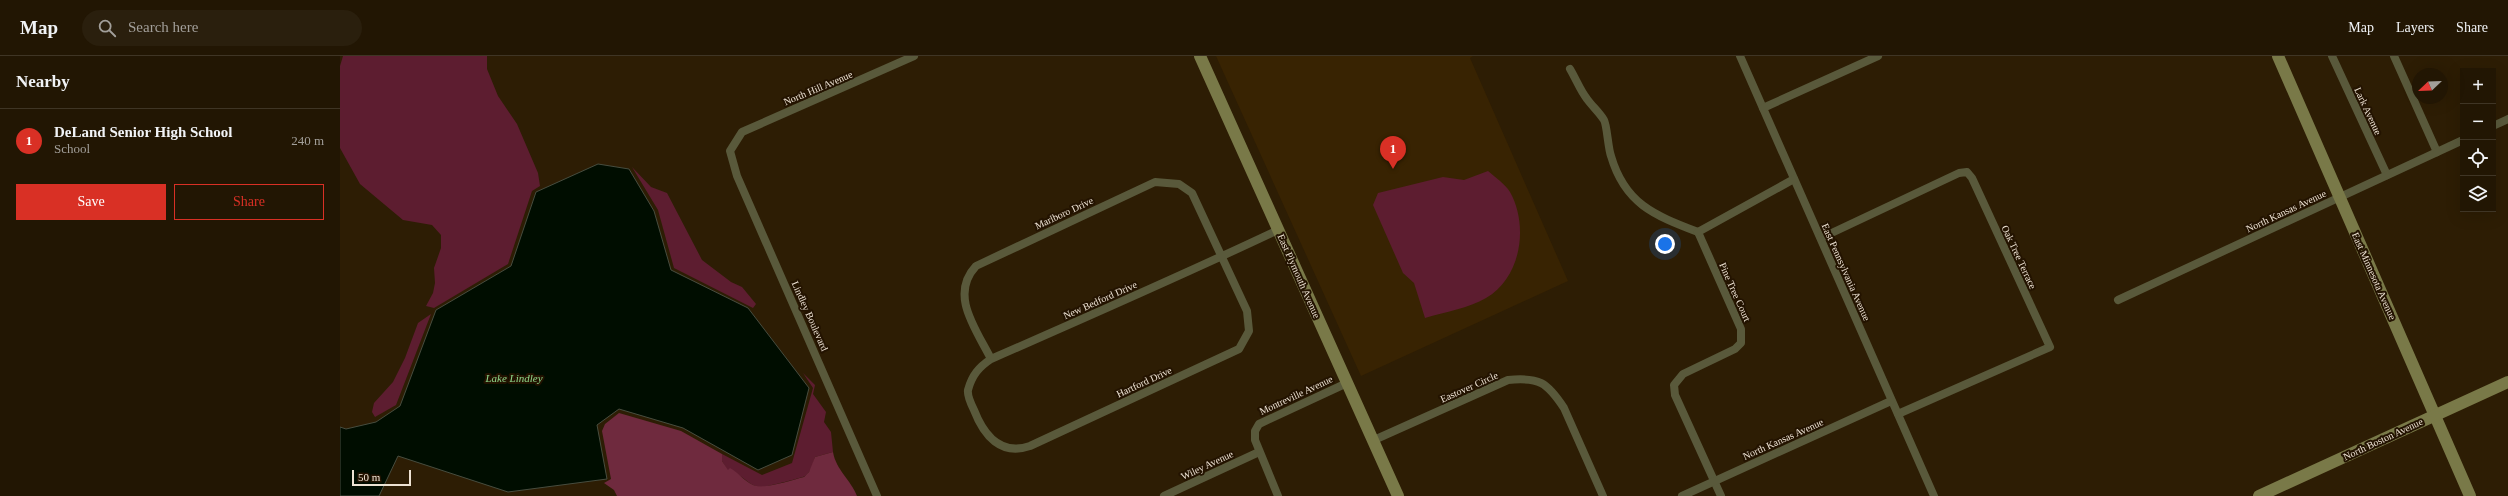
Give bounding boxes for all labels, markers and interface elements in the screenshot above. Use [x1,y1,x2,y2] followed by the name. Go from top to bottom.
[82,10,362,46] search box
[20,17,58,38] text: Map
[96,17,118,39] icon: search
[128,19,198,35] text: Search here
[2348,20,2374,35] text: Map
[2396,20,2434,35] text: Layers
[2456,20,2488,35] text: Share
[782,68,855,107] street label: North Hill Avenue
[2412,68,2448,104] north arrow
[2460,68,2496,212] map controls
[2460,68,2496,104] button: +
[16,72,70,91] text: Nearby
[2352,85,2384,137] street label: Lark Avenue
[2460,104,2496,140] button: −
[54,124,233,140] text: DeLand Senior High School
[26,133,32,148] text: 1
[291,133,324,148] text: 240 m
[1380,136,1406,169] pin: 1
[2460,140,2496,176] button: locate
[54,141,90,156] text: School
[2460,176,2496,212] button: layers
[16,184,166,220] button: Save
[174,184,324,220] button: Share
[2244,187,2328,234] street label: North Kansas Avenue
[1033,194,1095,231] street label: Marlboro Drive
[1820,222,1873,323] street label: East Pennsylvania Avenue
[1999,223,2039,291] street label: Oak Tree Terrace
[2350,231,2398,322] street label: East Minnesota Avenue
[1275,232,1323,320] street label: East Plymouth Avenue
[1655,234,1675,254] your location
[1717,261,1753,323] street label: Pine Tree Court
[790,279,830,353] street label: Lindley Boulevard
[1061,279,1139,321] street label: New Bedford Drive
[1115,364,1174,400] street label: Hartford Drive
[1438,369,1500,405] street label: Eastover Circle
[484,372,543,384] water label: Lake Lindley
[1258,373,1335,417] street label: Montreville Avenue
[1741,416,1825,462] street label: North Kansas Avenue
[2341,416,2425,462] street label: North Boston Avenue
[1179,448,1235,482] street label: Wiley Avenue
[352,468,411,487] scale bar
[358,471,380,483] text: 50 m

